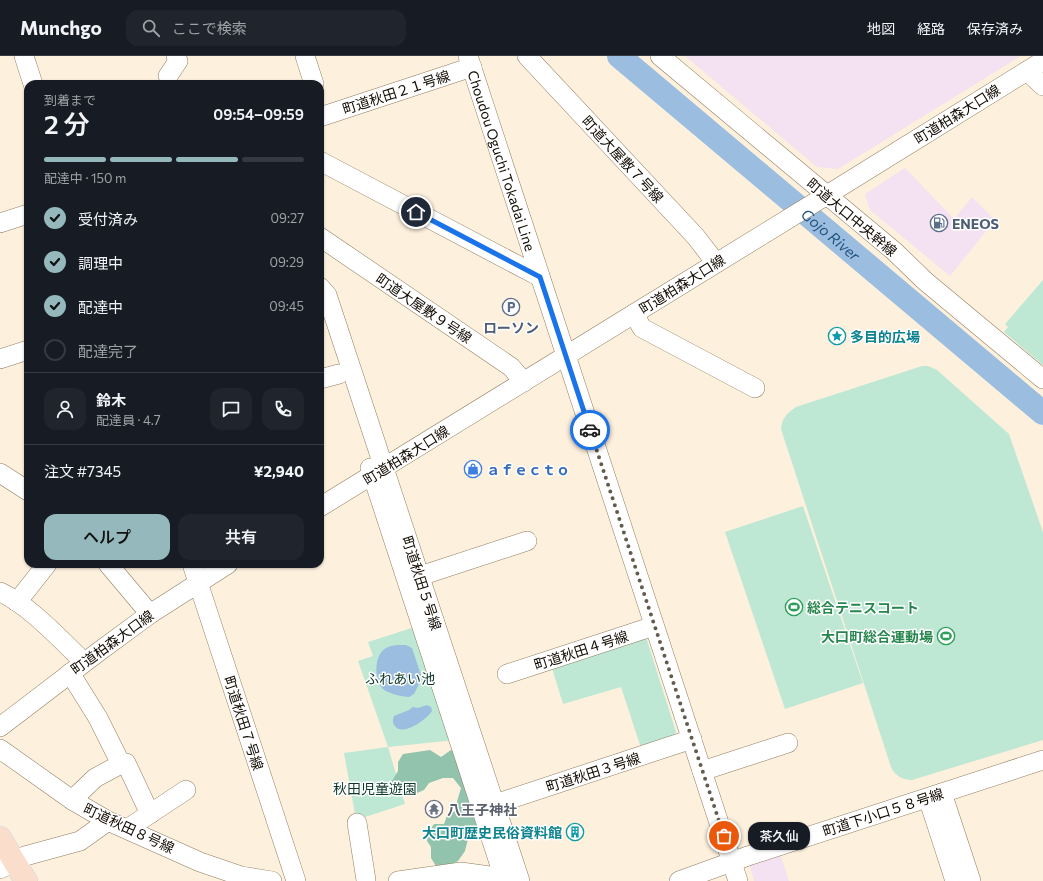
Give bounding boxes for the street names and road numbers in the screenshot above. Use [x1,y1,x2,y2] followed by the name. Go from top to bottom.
[340,67,452,117] street label: 町道秋田２１号線
[465,68,540,253] street label: Choudou Oguchi Tokadai Line
[911,81,1003,147] street label: 町道柏森大口線
[579,112,667,206] street label: 町道大屋敷７号線
[804,174,900,260] street label: 町道大口中央幹線
[636,251,728,317] street label: 町道柏森大口線
[373,270,475,346] street label: 町道大屋敷９号線
[360,422,452,488] street label: 町道柏森大口線
[399,534,445,632] street label: 町道秋田５号線
[67,606,157,678] street label: 町道柏森大口線
[532,627,630,673] street label: 町道秋田４号線
[221,674,267,772] street label: 町道秋田７号線
[544,749,642,795] street label: 町道秋田３号線
[820,784,946,840] street label: 町道下小口５８号線
[81,800,177,856] street label: 町道秋田８号線

